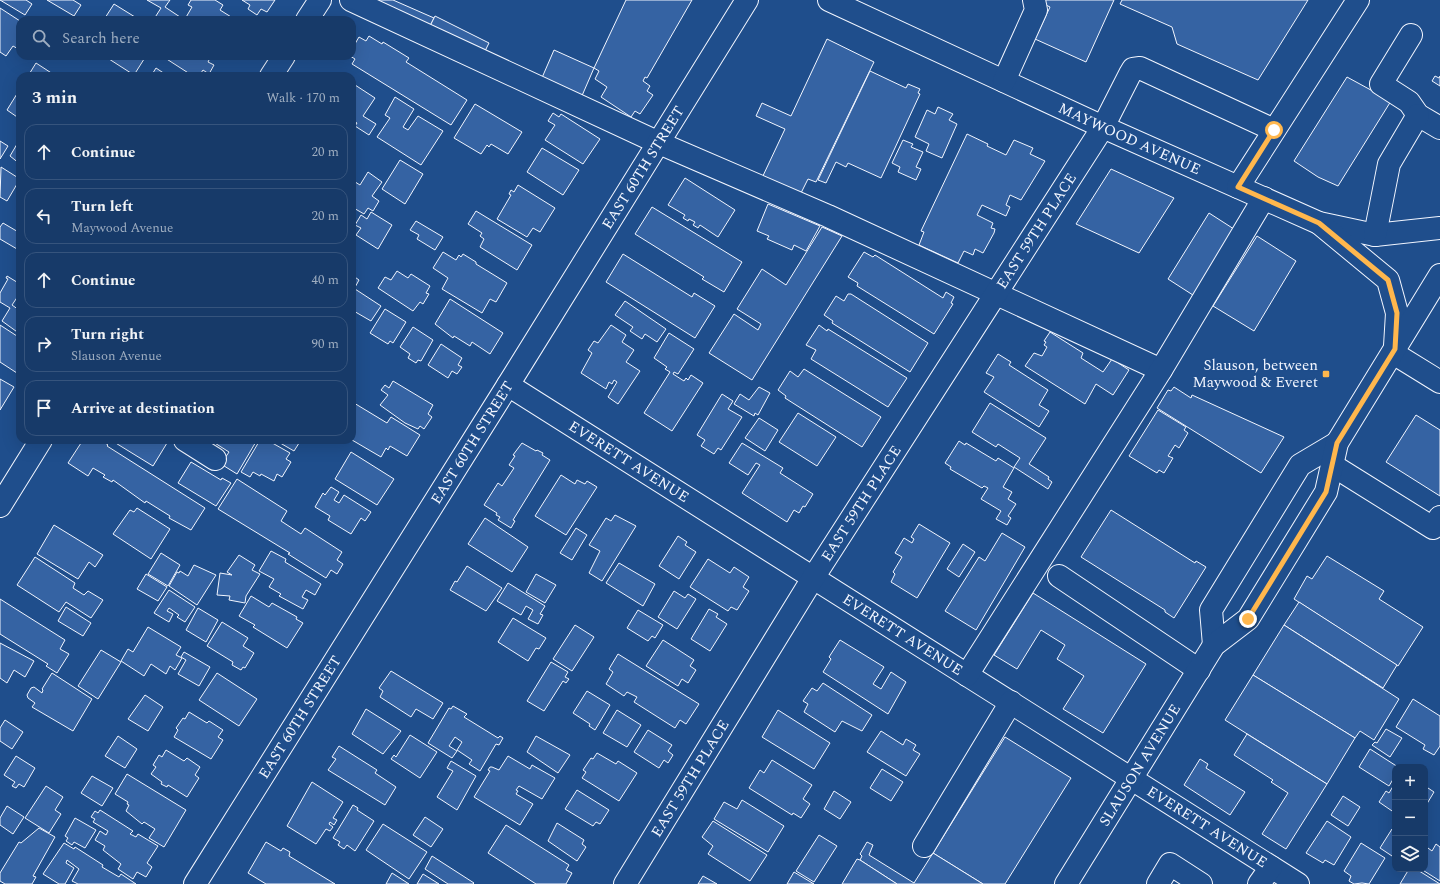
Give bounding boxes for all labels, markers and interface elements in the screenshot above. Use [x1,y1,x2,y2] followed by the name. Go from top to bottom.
[16,16,356,60] search box
[30,27,52,49] icon: search
[62,27,140,50] text: Search here
[32,85,77,111] text: 3 min
[266,88,340,108] text: Walk · 170 m
[1054,97,1204,181] street label: MAYWOOD AVENUE
[596,102,691,234] street label: EAST 60TH STREET
[1265,121,1283,139] route start
[33,141,55,163] icon: ahead
[71,141,136,164] text: Continue
[312,142,339,162] text: 20 m
[991,168,1083,294] street label: EAST 59TH PLACE
[71,195,133,218] text: Turn left
[33,205,55,227] icon: left
[312,206,339,226] text: 20 m
[71,218,173,238] text: Maywood Avenue
[33,269,55,291] icon: ahead
[71,269,136,292] text: Continue
[312,270,339,290] text: 40 m
[71,323,144,346] text: Turn right
[33,333,55,355] icon: right
[312,334,339,354] text: 90 m
[71,346,162,366] text: Slauson Avenue
[1192,354,1318,394] place label: Slauson, between Maywood & Everet
[1321,369,1331,379] marker: Slauson, between Maywood & Everet
[425,377,520,509] street label: EAST 60TH STREET
[33,397,55,419] icon: arrive
[71,397,215,420] text: Arrive at destination
[564,415,694,509] street label: EVERETT AVENUE
[816,441,907,566] street label: EAST 59TH PLACE
[838,588,967,682] street label: EVERETT AVENUE
[1239,610,1257,628] route end
[253,651,347,784] street label: EAST 60TH STREET
[1093,700,1187,831] street label: SLAUSON AVENUE
[645,715,735,842] street label: EAST 59TH PLACE
[1392,764,1428,872] map controls
[1392,764,1428,800] button: +
[1142,780,1272,874] street label: EVERETT AVENUE
[1392,800,1428,836] button: −
[1392,836,1428,872] button: layers

